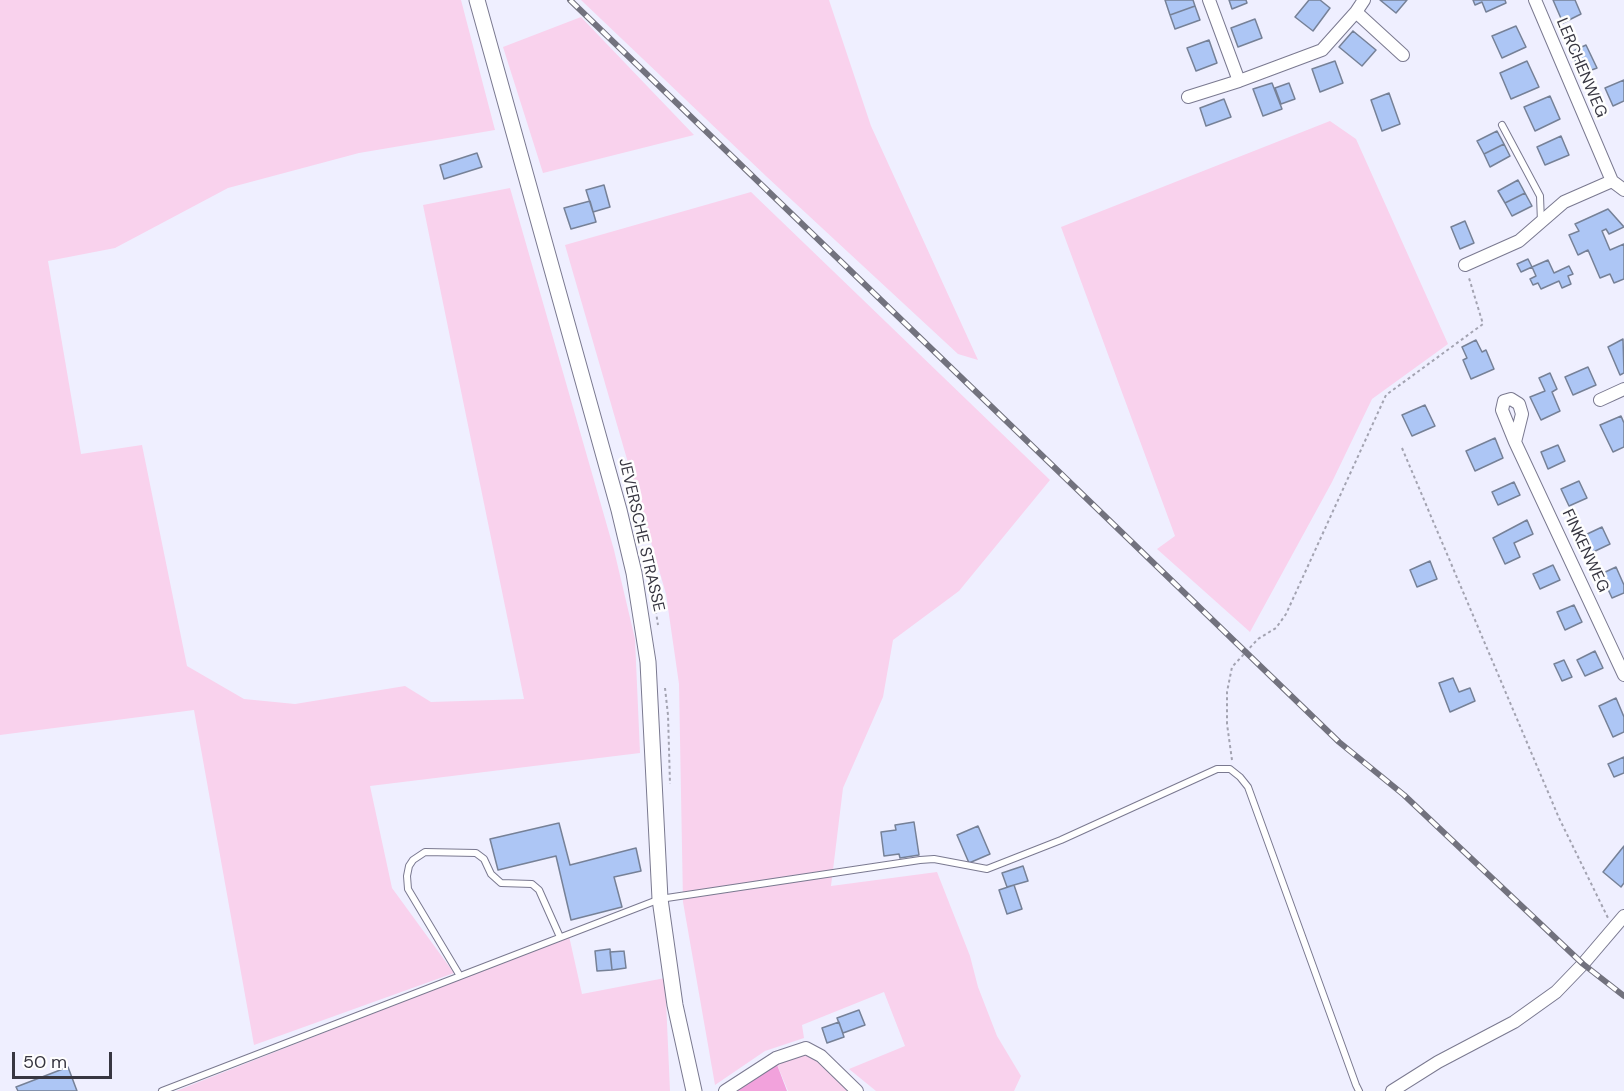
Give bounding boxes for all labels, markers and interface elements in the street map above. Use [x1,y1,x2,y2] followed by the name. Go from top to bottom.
[1551,15,1611,121] street label: LERCHENWEG
[614,456,668,614] street label: JEVERSCHE STRASSE
[1557,506,1613,596] street label: FINKENWEG
[15,1040,116,1078] scale bar
[23,1050,67,1074] text: 50 m

